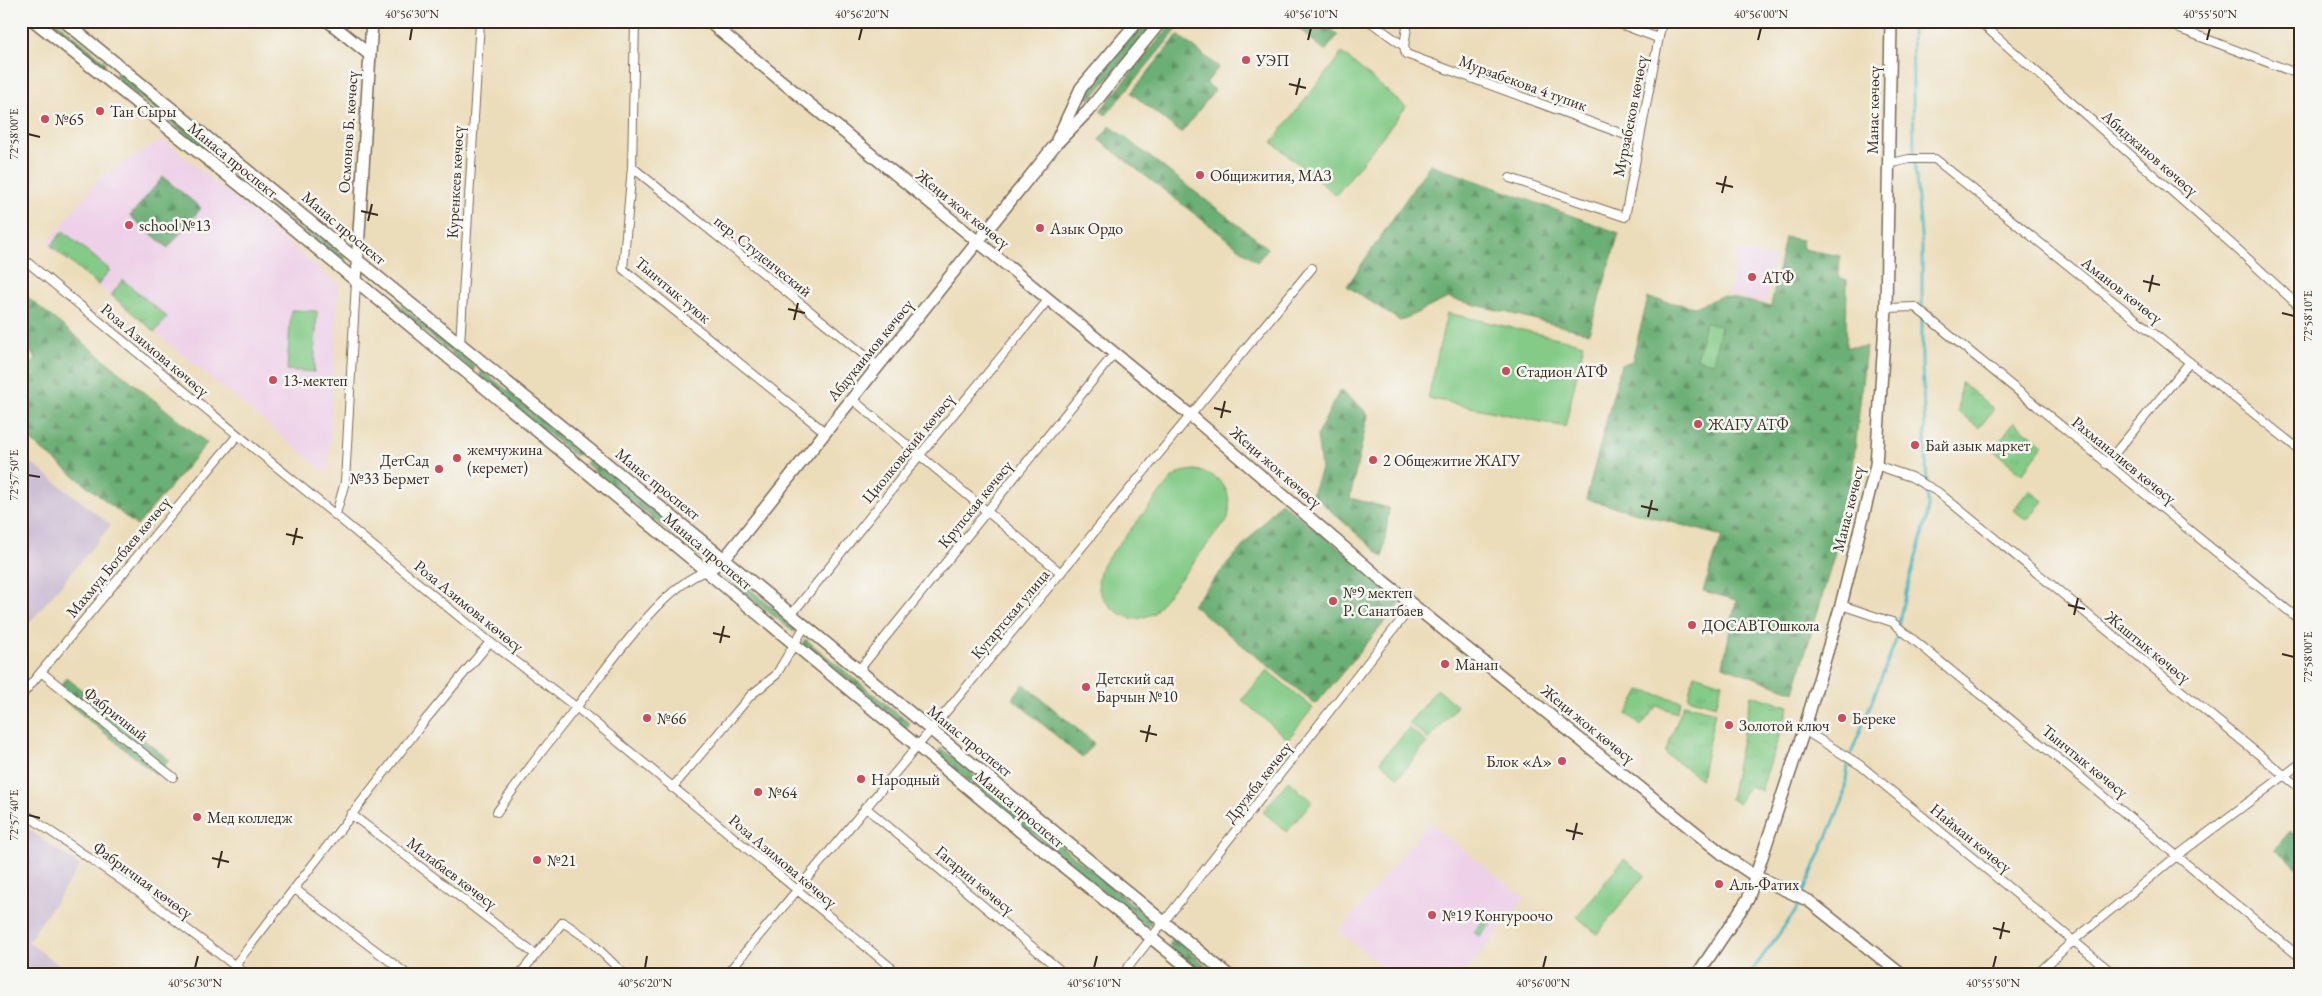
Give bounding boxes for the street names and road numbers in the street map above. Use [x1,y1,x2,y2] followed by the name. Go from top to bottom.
[1456,50,1590,116] street label: Мурзабекова 4 тупик
[1608,52,1652,179] street label: Мурзабеков көчөсү
[1862,65,1884,154] street label: Манас көчөсү
[333,69,363,194] street label: Осмонов Б. көчөсү
[2097,105,2203,201] street label: Абиджанов көчөсү
[184,117,283,203] street label: Манаса проспект
[442,124,468,239] street label: Куренкеев көчөсү
[911,164,1015,254] street label: Жеңи жок көчөсү
[297,187,391,270] street label: Манас проспект
[710,210,816,302] street label: пер. Студенческий
[2076,251,2168,329] street label: Аманов көчөсү
[630,252,716,328] street label: Тынчтык туюк
[822,294,918,406] street label: Абдукаимов көчөсү
[97,299,214,402] street label: Роза Азимова көчөсү
[857,388,959,507] street label: Циолковский көчөсү
[2068,411,2181,509] street label: Рахманалиев көчөсү
[1225,421,1327,513] street label: Жеңи жок көчөсү
[611,443,705,525] street label: Манас проспект
[933,455,1018,552] street label: Крупская көчөсү
[1827,463,1869,554] street label: Манас көчөсү
[61,491,175,622] street label: Махмуд Ботбаев көчөсү
[659,508,757,595] street label: Манаса проспект
[410,555,529,657] street label: Роза Азимова көчөсү
[966,564,1054,664] street label: Кугартская улица
[2100,606,2196,688] street label: Жаштык көчөсү
[1536,679,1640,769] street label: Жеңи жок көчөсү
[79,682,153,746] street label: Фабричный
[923,700,1017,782] street label: Манас проспект
[2038,720,2133,803] street label: Тынчтык көчөсү
[1220,736,1297,827] street label: Дружба көчөсү
[971,766,1069,853] street label: Манаса проспект
[1926,799,2017,878] street label: Найман көчөсү
[725,810,842,913] street label: Роза Азимова көчөсү
[403,832,502,914] street label: Малабаев көчөсү
[89,837,198,924] street label: Фабричная көчөсү
[931,841,1020,920] street label: Гагарин көчөсү

